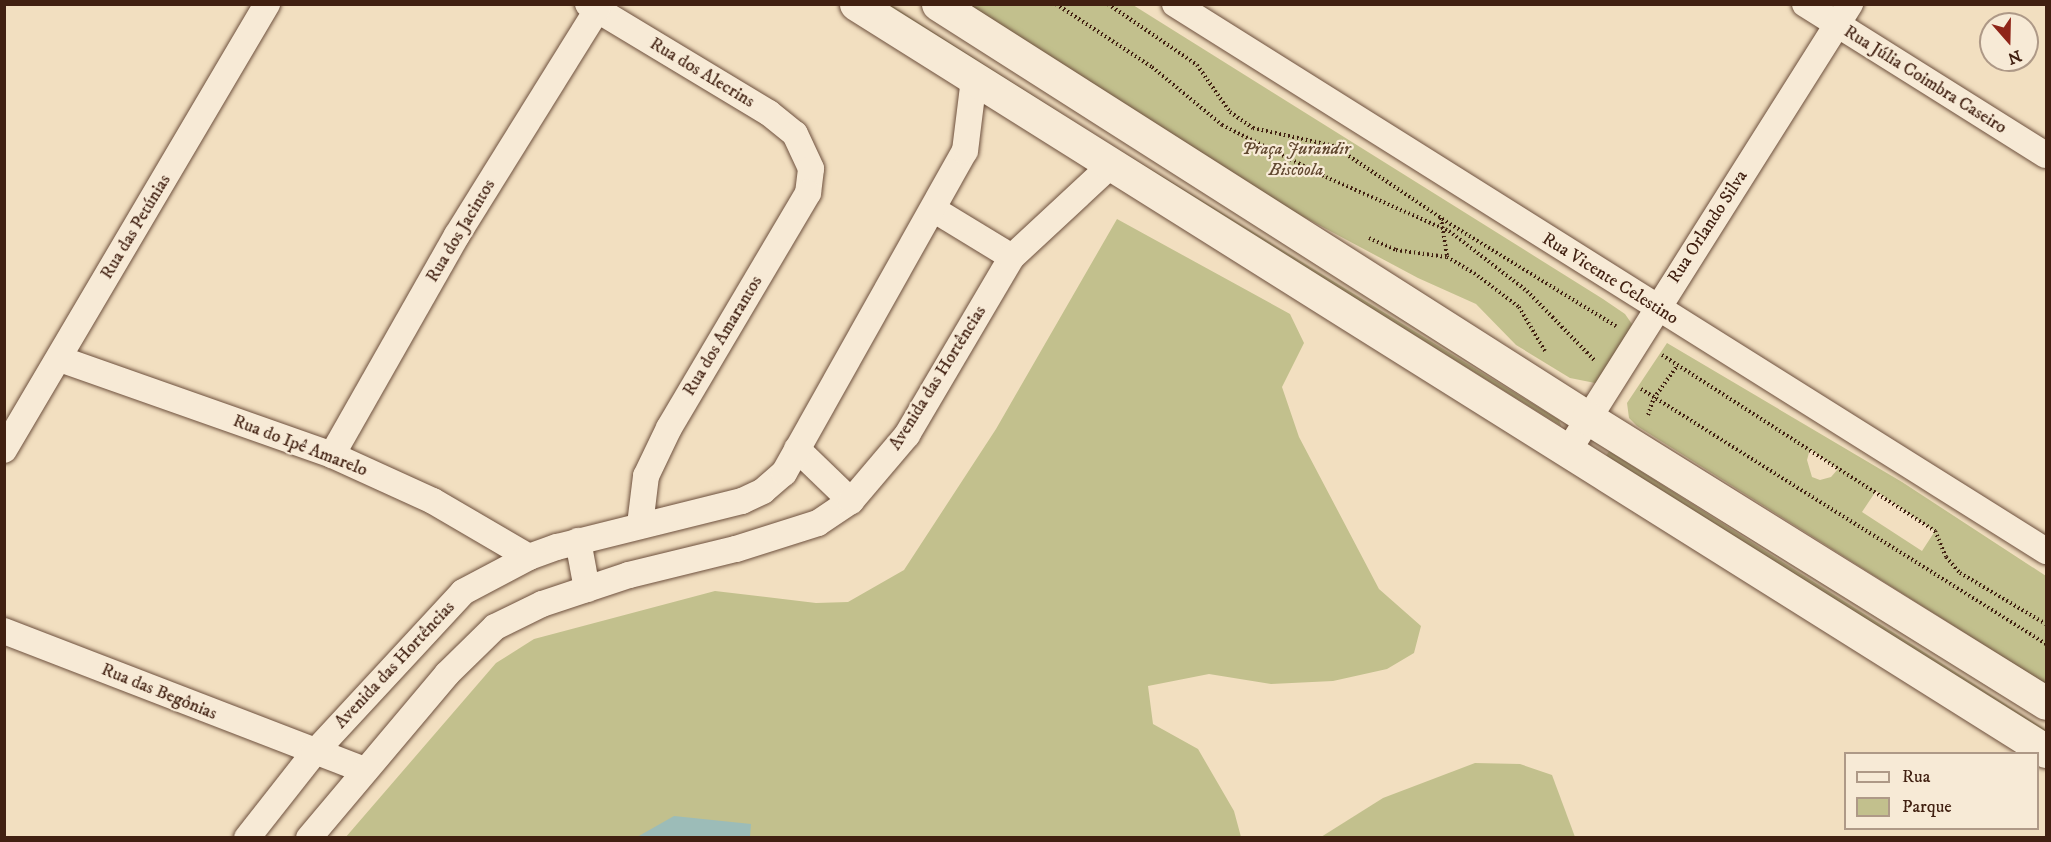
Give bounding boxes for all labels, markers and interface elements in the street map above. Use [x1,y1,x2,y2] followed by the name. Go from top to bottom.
[1979,12,2039,72] north arrow
[1840,21,2010,139] street label: Rua Júlia Coimbra Caseiro
[646,33,758,113] street label: Rua dos Alecrins
[2005,45,2024,69] text: N
[1242,139,1350,182] park label: Praça Jurandir Biscoola
[1663,166,1753,288] street label: Rua Orlando Silva
[96,171,176,283] street label: Rua das Petúnias
[422,176,500,286] street label: Rua dos Jacintos
[1538,228,1682,330] street label: Rua Vicente Celestino
[679,272,767,400] street label: Rua dos Amarantos
[885,302,991,454] street label: Avenida das Hortências
[230,410,370,482] street label: Rua do Ipê Amarelo
[330,597,460,733] street label: Avenida das Hortências
[98,659,220,725] street label: Rua das Begônias
[1844,752,2039,830] legend
[1902,766,1930,788] text: Rua
[1902,796,1952,818] text: Parque

